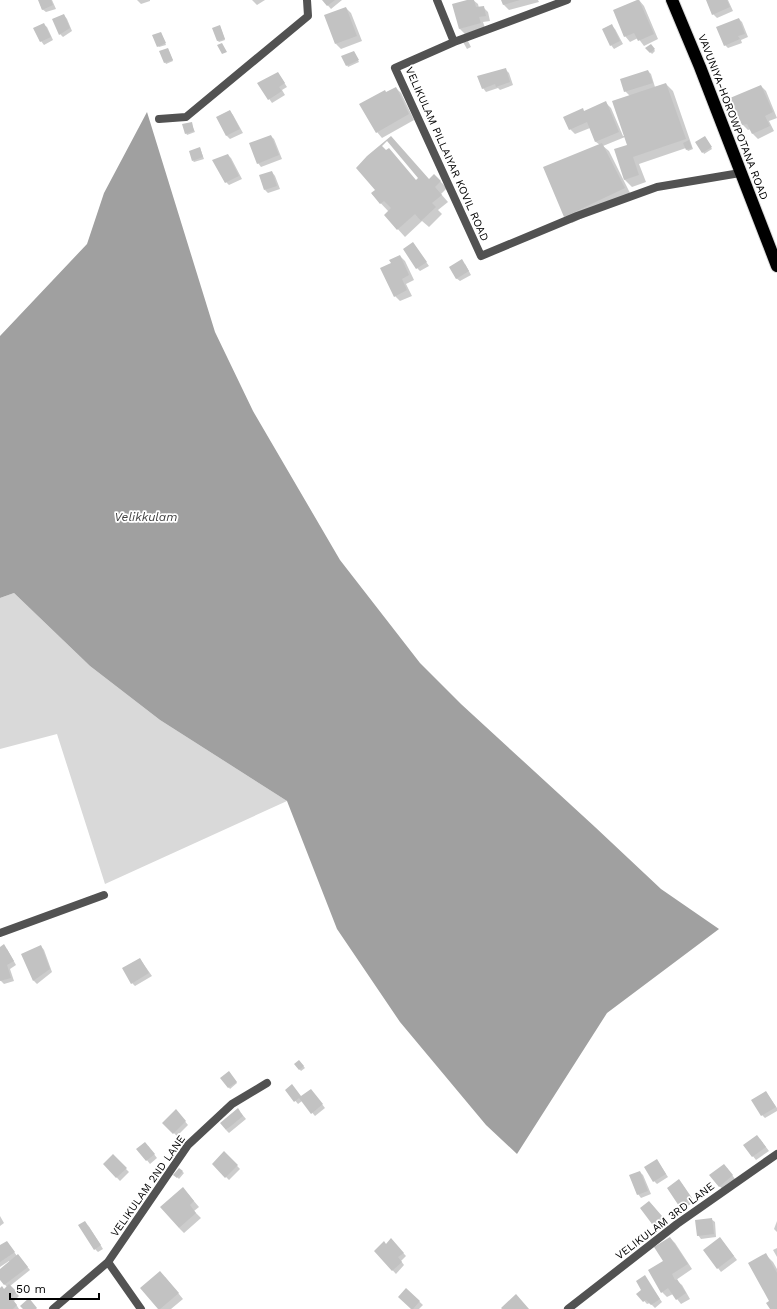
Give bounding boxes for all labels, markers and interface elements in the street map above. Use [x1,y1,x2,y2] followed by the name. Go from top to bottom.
[695,32,771,202] street label: VAVUNIYA-HOROWPOTANA ROAD
[403,65,491,243] street label: VELIKULAM PILLAIYAR KOVIL ROAD
[115,510,177,524] water label: Velikkulam
[108,1133,188,1239] street label: VELIKULAM 2ND LANE
[613,1180,717,1262] street label: VELIKULAM 3RD LANE
[10,1275,99,1301] scale bar
[16,1282,46,1296] text: 50 m

